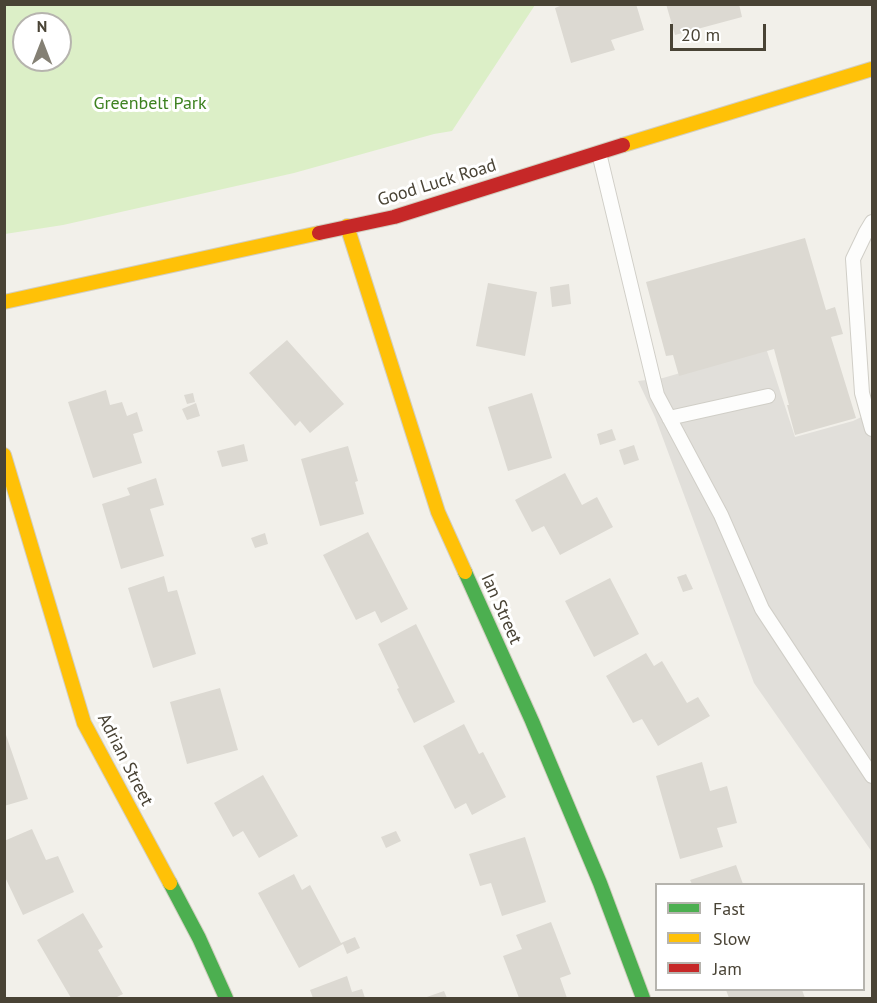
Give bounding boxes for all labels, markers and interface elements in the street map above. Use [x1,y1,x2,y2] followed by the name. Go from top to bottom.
[12,12,72,72] north arrow
[673,12,769,50] scale bar
[37,16,47,36] text: N
[681,23,720,46] text: 20 m
[93,93,207,115] park label: Greenbelt Park
[375,155,499,211] street label: Good Luck Road
[476,570,526,648] street label: Ian Street
[93,710,157,810] street label: Adrian Street
[655,883,865,991] legend
[713,897,745,920] text: Fast
[713,927,751,950] text: Slow
[713,957,742,980] text: Jam

